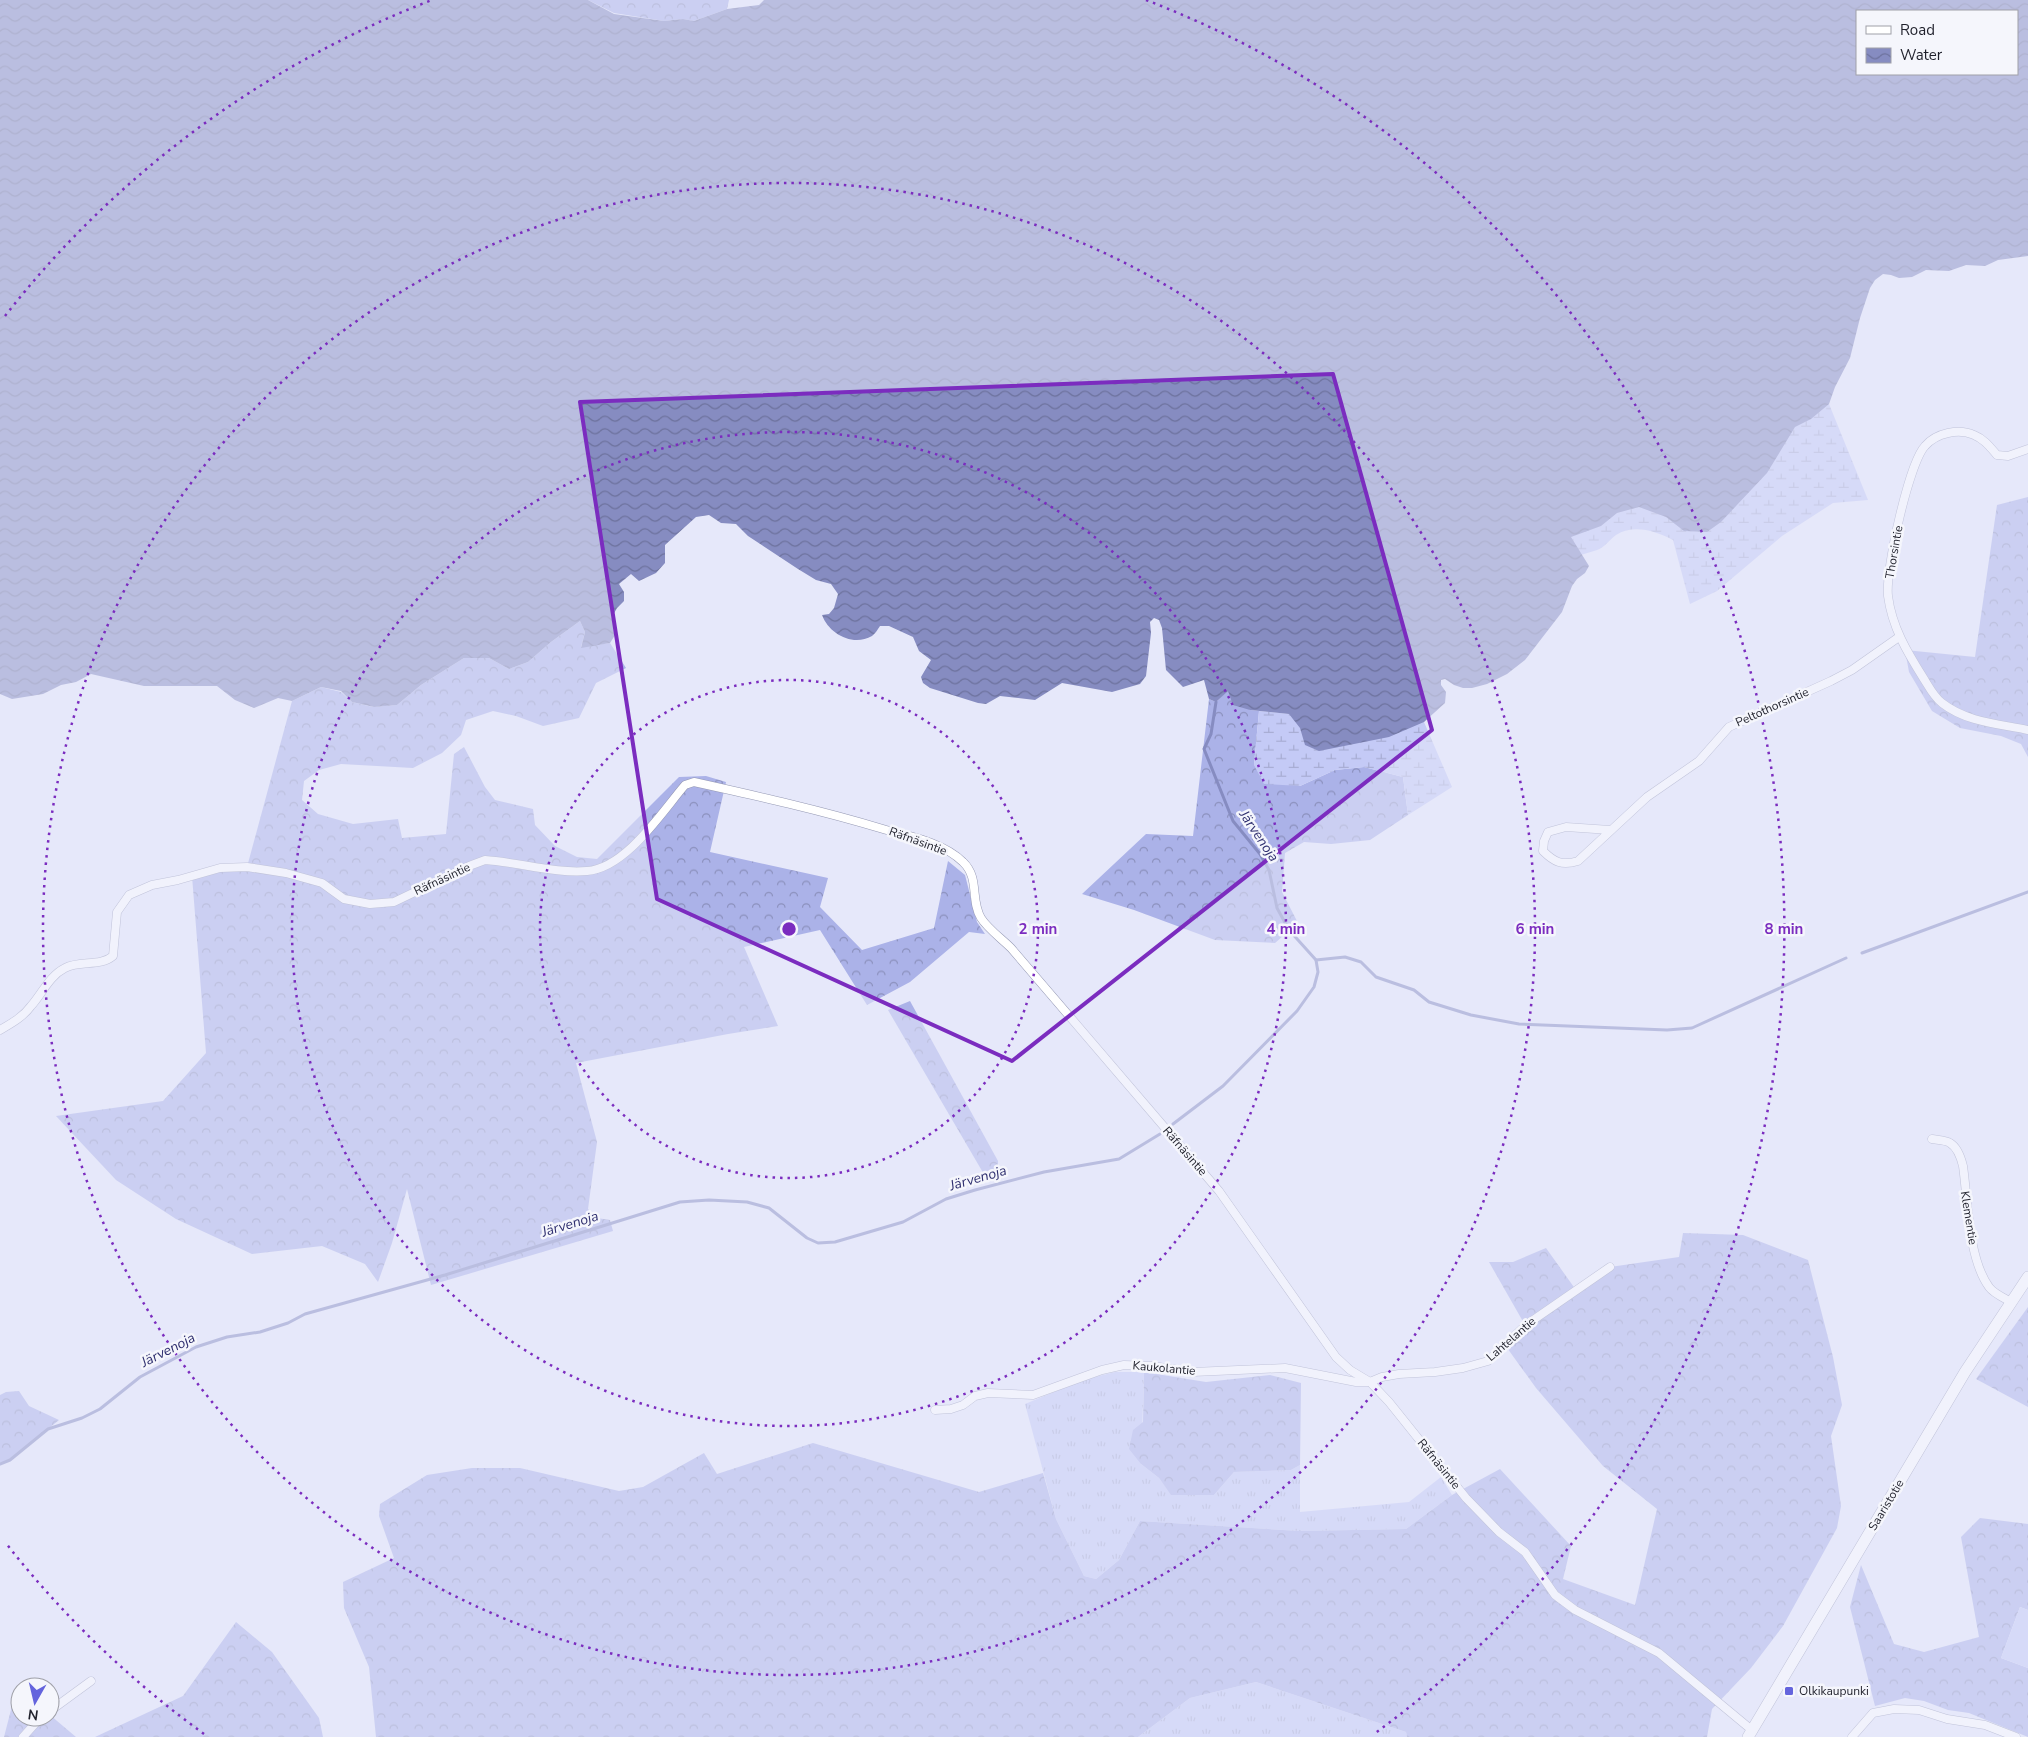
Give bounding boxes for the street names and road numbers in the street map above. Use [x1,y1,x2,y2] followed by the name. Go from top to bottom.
[1881,524,1907,580] street label: Thorsintie
[1733,684,1811,730] street label: Peltothorsintie
[887,823,949,859] street label: Räfnäsintie
[411,859,473,899] street label: Räfnäsintie
[1159,1123,1211,1179] street label: Räfnäsintie
[1957,1190,1981,1246] street label: Klementie
[1483,1313,1539,1365] street label: Lahtelantie
[1132,1357,1196,1379] street label: Kaukolantie
[1414,1436,1464,1492] street label: Räfnäsintie
[1864,1476,1908,1534] street label: Saaristotie

